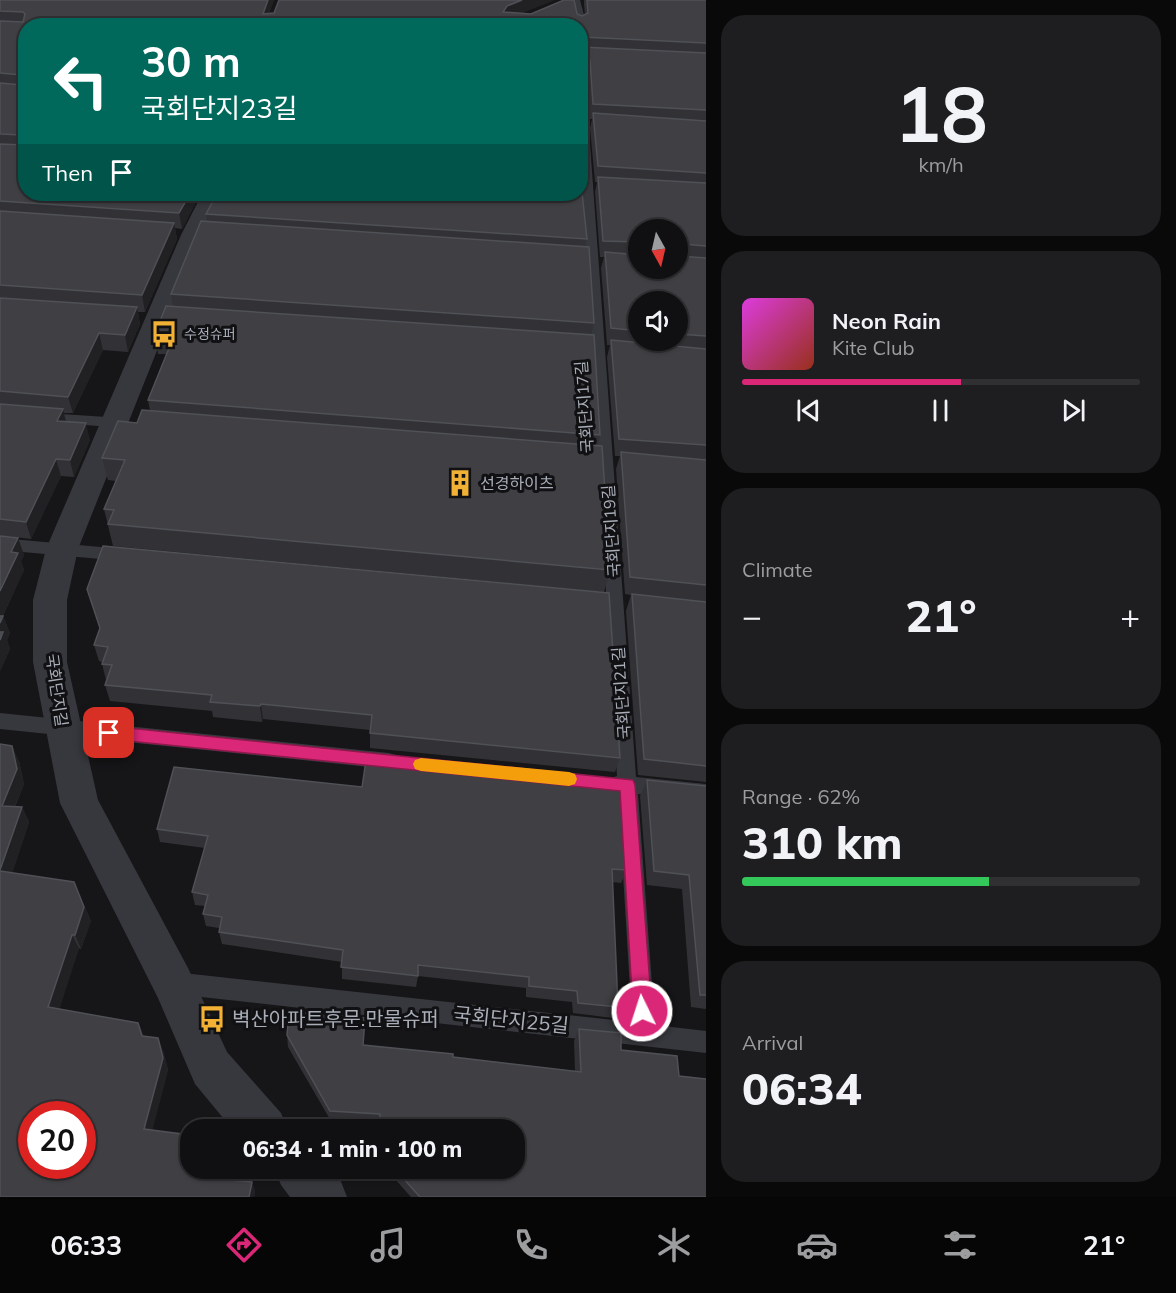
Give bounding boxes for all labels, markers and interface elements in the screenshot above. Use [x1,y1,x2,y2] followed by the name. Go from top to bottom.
[141,35,241,88] text: 30 m
[42,42,120,120] icon: left
[894,64,988,162] text: 18
[141,91,298,125] text: 국회단지23길
[918,152,964,177] text: km/h
[105,156,138,189] icon: arrive
[42,159,93,187] text: Then
[628,219,688,279] north arrow
[628,219,688,351] map controls
[628,291,688,351] button: sound
[832,307,941,335] text: Neon Rain
[149,319,179,349] bus stop icon: 수정슈퍼
[184,325,236,343] place label: 수정슈퍼
[832,335,914,360] text: Kite Club
[571,360,597,454] street label: 국회단지17길
[792,394,825,427] icon: previous
[924,394,957,427] icon: pause
[1057,394,1090,427] icon: next
[445,468,475,498] building icon: 선경하이츠
[480,473,554,493] place label: 선경하이츠
[598,484,624,578] street label: 국회단지19길
[742,557,813,582] text: Climate
[905,587,977,643] text: 21°
[742,595,762,636] text: −
[1120,595,1140,636] text: +
[608,646,634,740] street label: 국회단지21길
[42,652,72,728] street label: 국회단지길
[83,707,134,758] pin
[92,716,125,749] icon: arrive
[742,784,860,809] text: Range · 62%
[742,814,903,870] text: 310 km
[610,979,674,1043] position arrow
[452,1001,570,1038] street label: 국회단지25길
[197,1004,227,1034] bus stop icon: 벽산아파트후문.만물슈퍼
[232,1006,439,1031] place label: 벽산아파트후문.만물슈퍼
[742,1030,803,1055] text: Arrival
[742,1060,862,1116] text: 06:34
[18,1101,96,1179] speed limit sign: 20
[243,1135,462,1163] text: 06:34 · 1 min · 100 m
[223,1224,265,1266] icon: directions
[367,1224,409,1266] icon: music
[510,1224,552,1266] icon: phone
[653,1224,695,1266] icon: climate
[796,1224,838,1266] icon: car
[939,1224,981,1266] icon: filters
[51,1228,122,1262] text: 06:33
[1083,1228,1125,1262] text: 21°

